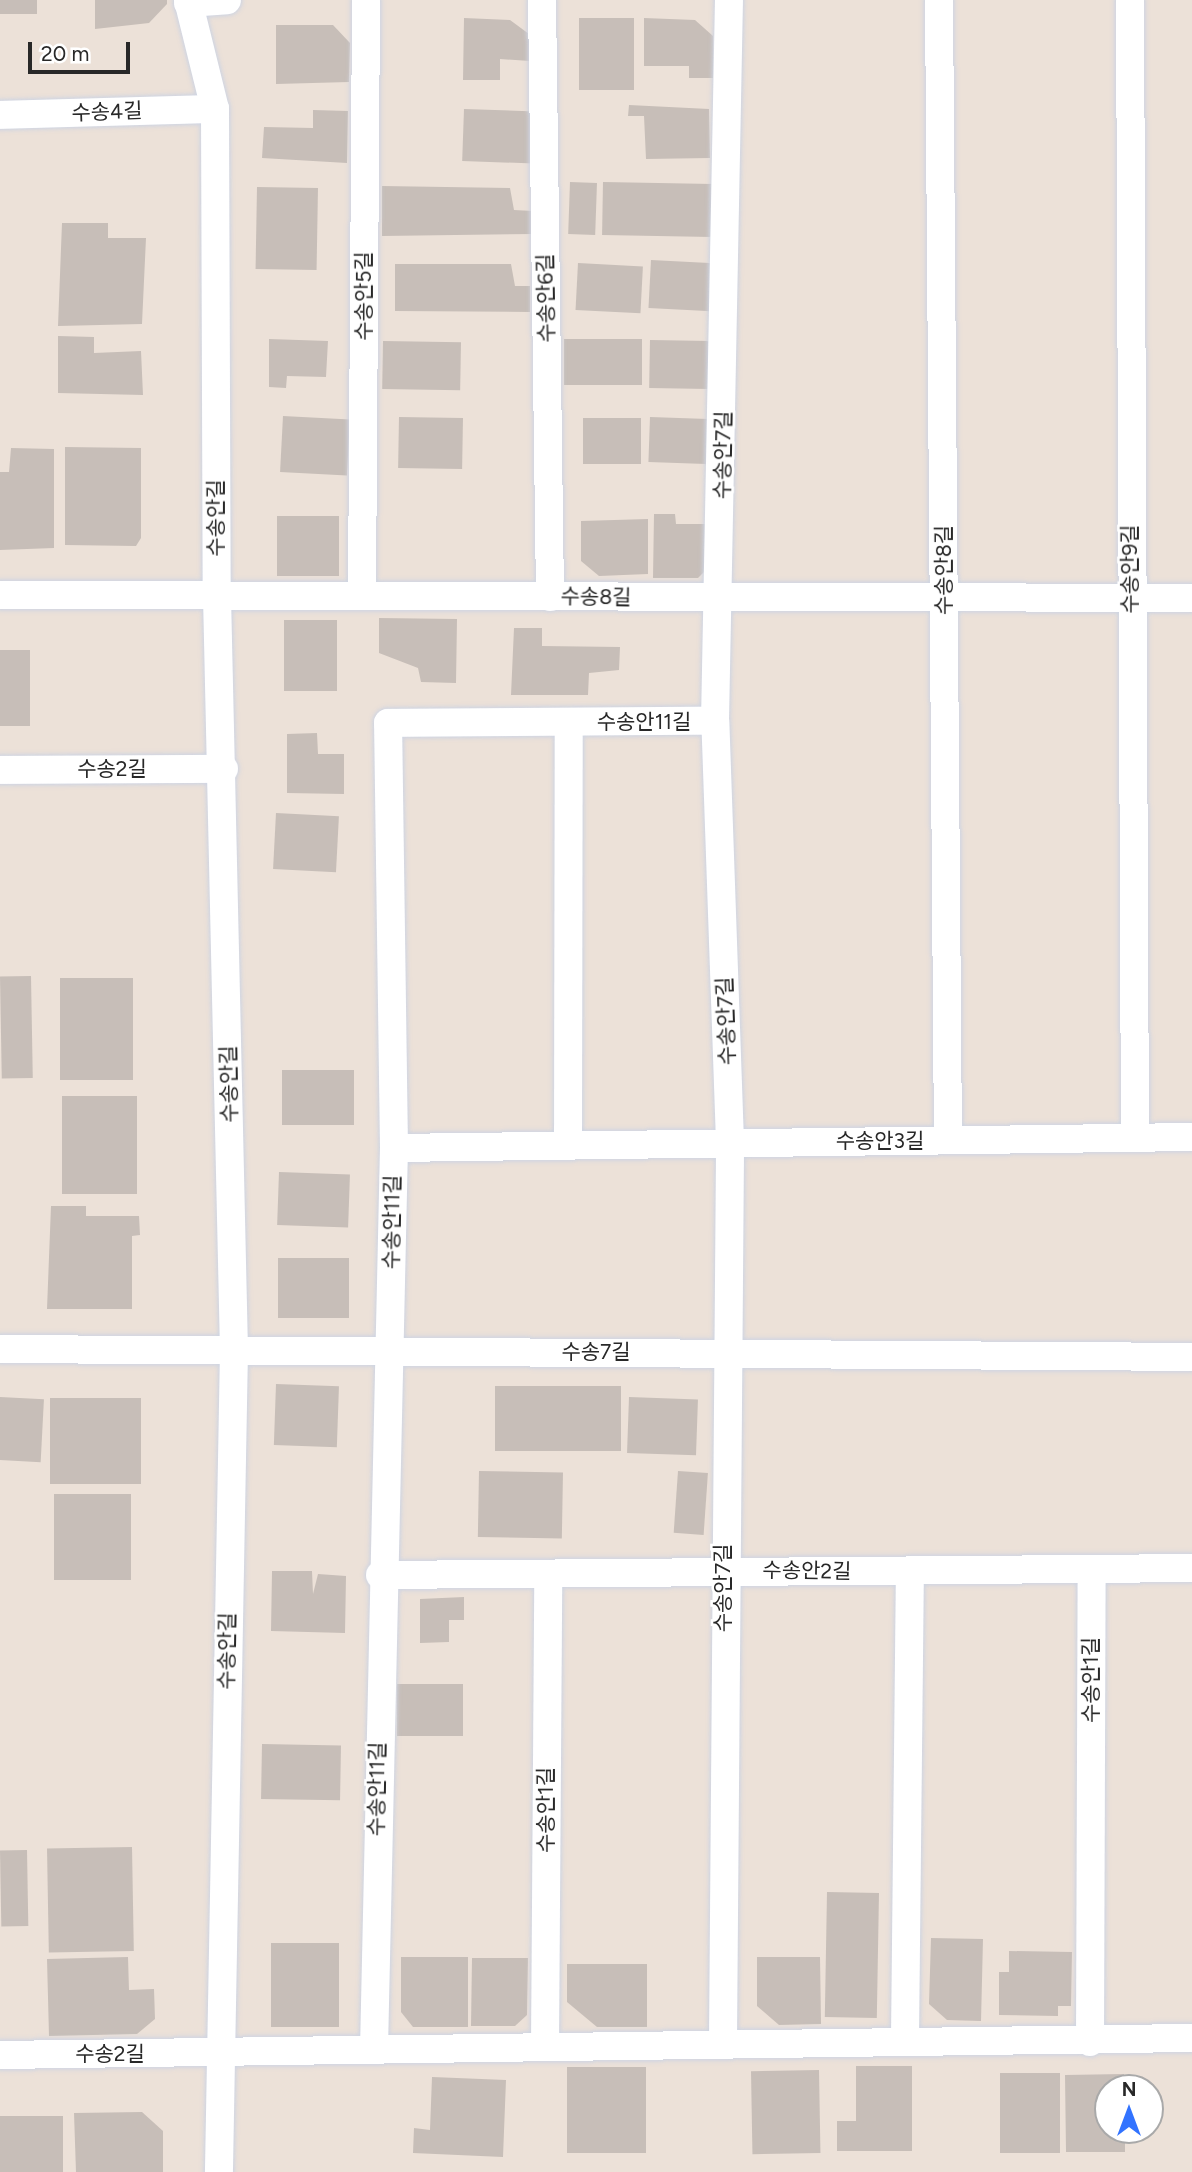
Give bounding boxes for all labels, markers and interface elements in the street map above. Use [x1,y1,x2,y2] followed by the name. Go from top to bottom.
[32,28,133,72] scale bar
[41,41,89,66] text: 20 m
[71,98,143,126] street label: 수송4길
[351,251,377,341] street label: 수송안5길
[533,253,559,343] street label: 수송안6길
[710,411,736,499] street label: 수송안7길
[203,479,229,557] street label: 수송안길
[1117,524,1143,614] street label: 수송안9길
[931,525,957,615] street label: 수송안8길
[560,584,632,610] street label: 수송8길
[597,709,691,735] street label: 수송안11길
[77,756,147,782] street label: 수송2길
[712,976,740,1066] street label: 수송안7길
[216,1045,242,1123] street label: 수송안길
[836,1128,924,1154] street label: 수송안3길
[379,1174,405,1270] street label: 수송안11길
[561,1339,631,1365] street label: 수송7길
[710,1544,736,1632] street label: 수송안7길
[762,1558,852,1584] street label: 수송안2길
[214,1612,240,1690] street label: 수송안길
[1078,1637,1104,1723] street label: 수송안1길
[364,1741,390,1837] street label: 수송안11길
[533,1767,559,1853] street label: 수송안1길
[75,2041,145,2067] street label: 수송2길
[1094,2074,1164,2144] north arrow
[1122,2078,1136,2101] text: N

